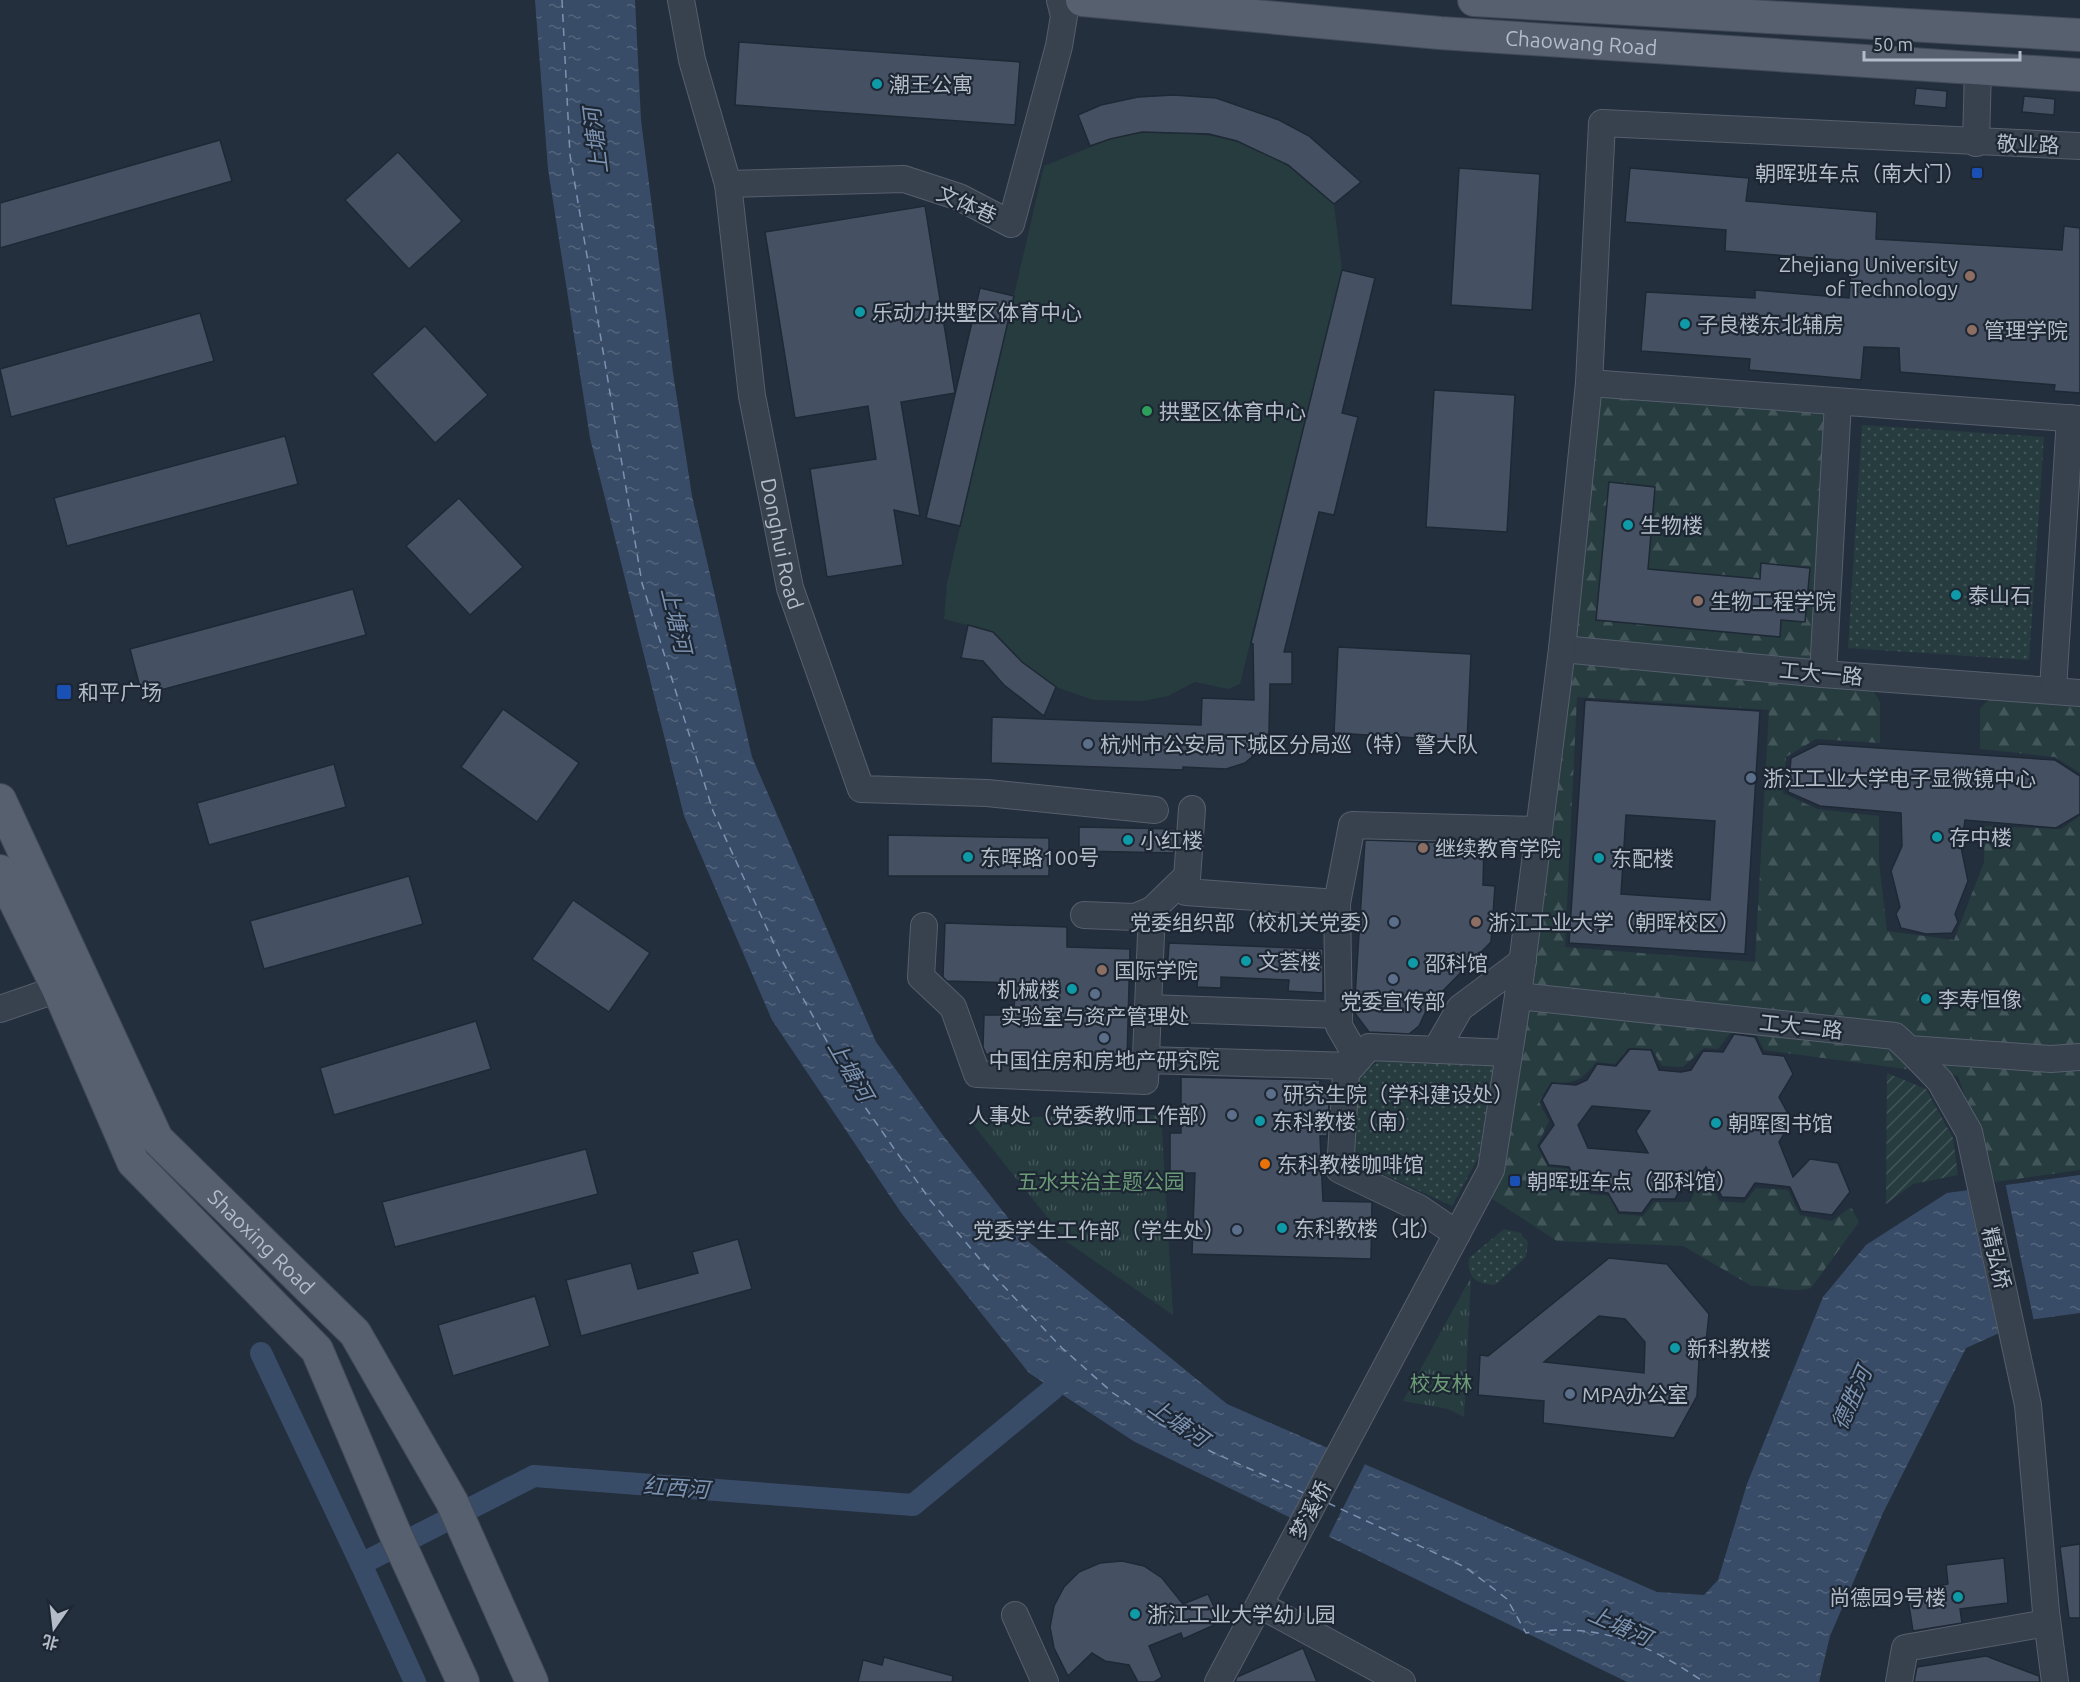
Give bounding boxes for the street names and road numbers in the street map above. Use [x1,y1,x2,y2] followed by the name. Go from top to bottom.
[1504,25,1658,59] street label: Chaowang Road
[1996,131,2060,157] street label: 敬业路
[933,180,1001,228] street label: 文体巷
[756,476,809,612] street label: Donghui Road
[1778,657,1864,689] street label: 工大一路
[1758,1010,1844,1042] street label: 工大二路
[204,1184,320,1299] street label: Shaoxing Road
[1978,1225,2016,1291] street label: 精弘桥
[1285,1477,1335,1543] street label: 梦溪桥

